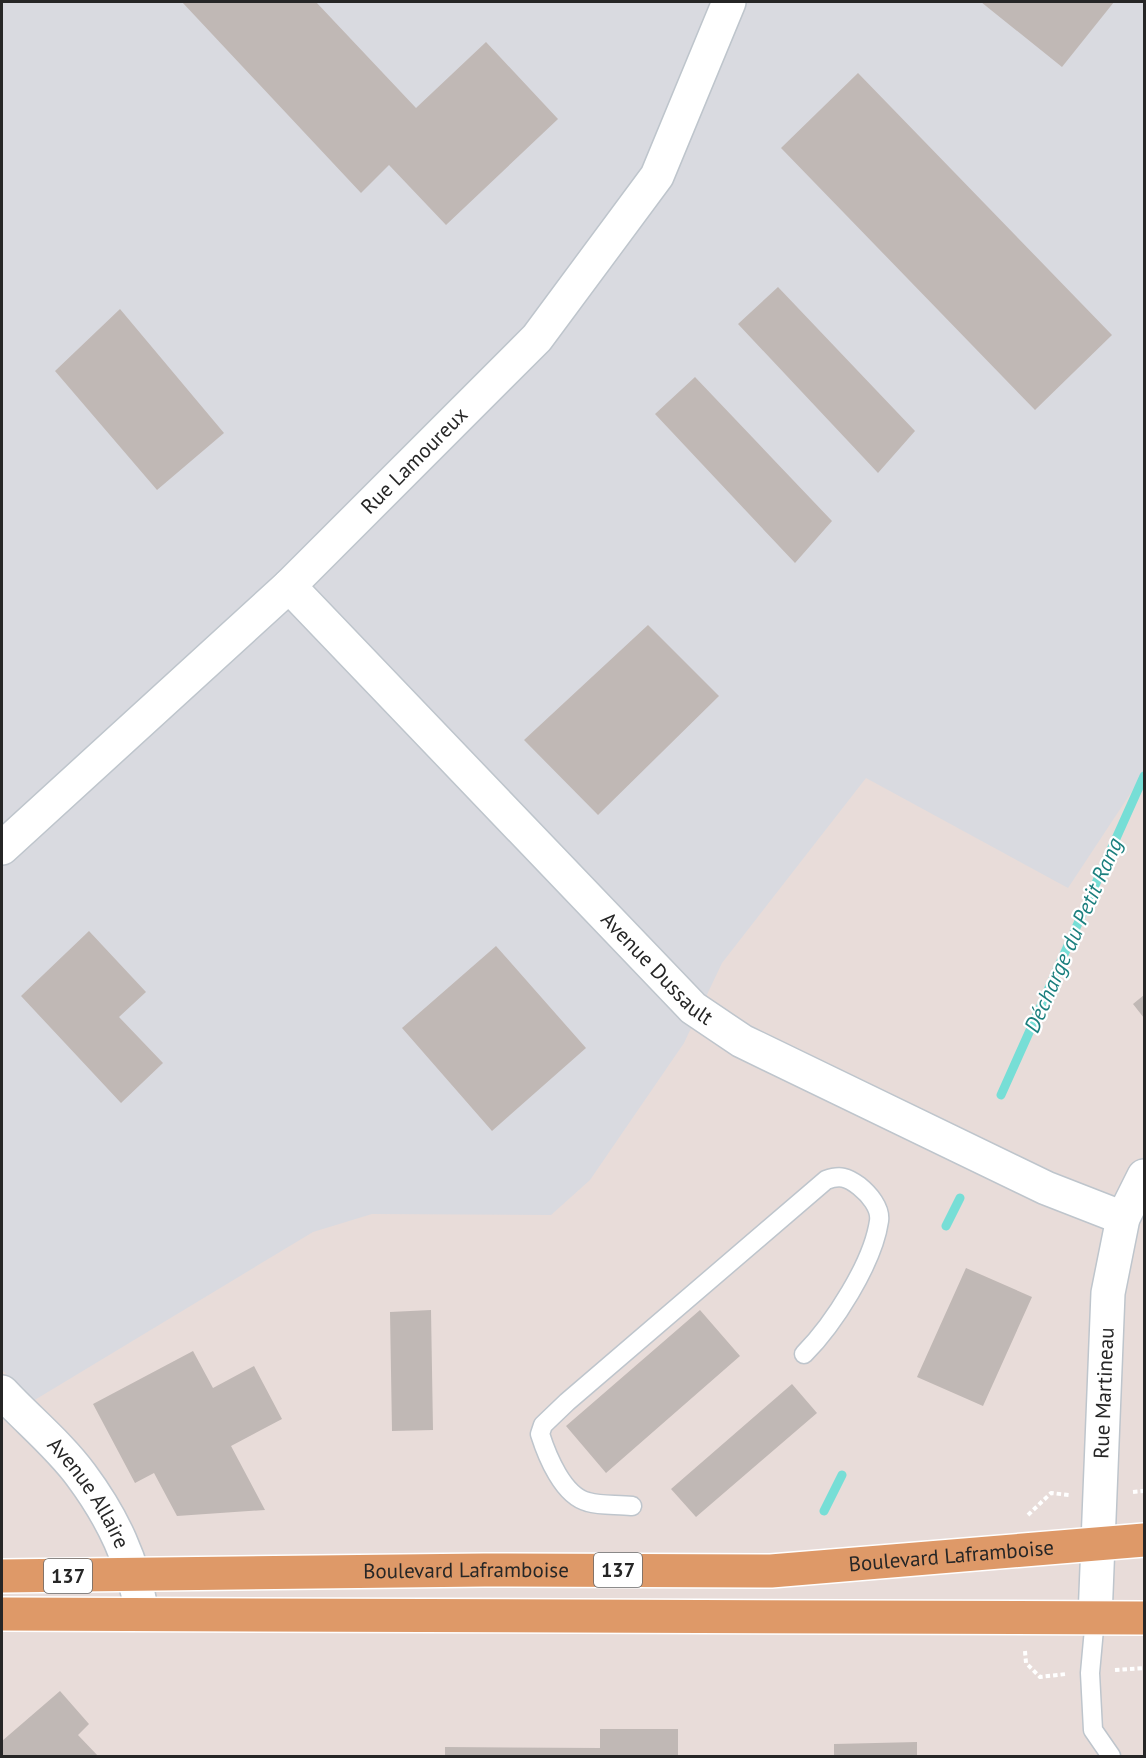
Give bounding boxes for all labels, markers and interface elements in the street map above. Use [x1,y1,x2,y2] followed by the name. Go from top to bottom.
[355,401,473,519] street label: Rue Lamoureux
[1017,833,1129,1037] water label: Décharge du Petit Rang
[595,906,718,1031] street label: Avenue Dussault
[1087,1327,1120,1459] street label: Rue Martineau
[42,1431,136,1553] street label: Avenue Allaire
[848,1534,1055,1577] street label: Boulevard Laframboise
[594,1553,642,1587] road number: 137
[363,1556,569,1585] street label: Boulevard Laframboise
[44,1559,92,1593] road number: 137

